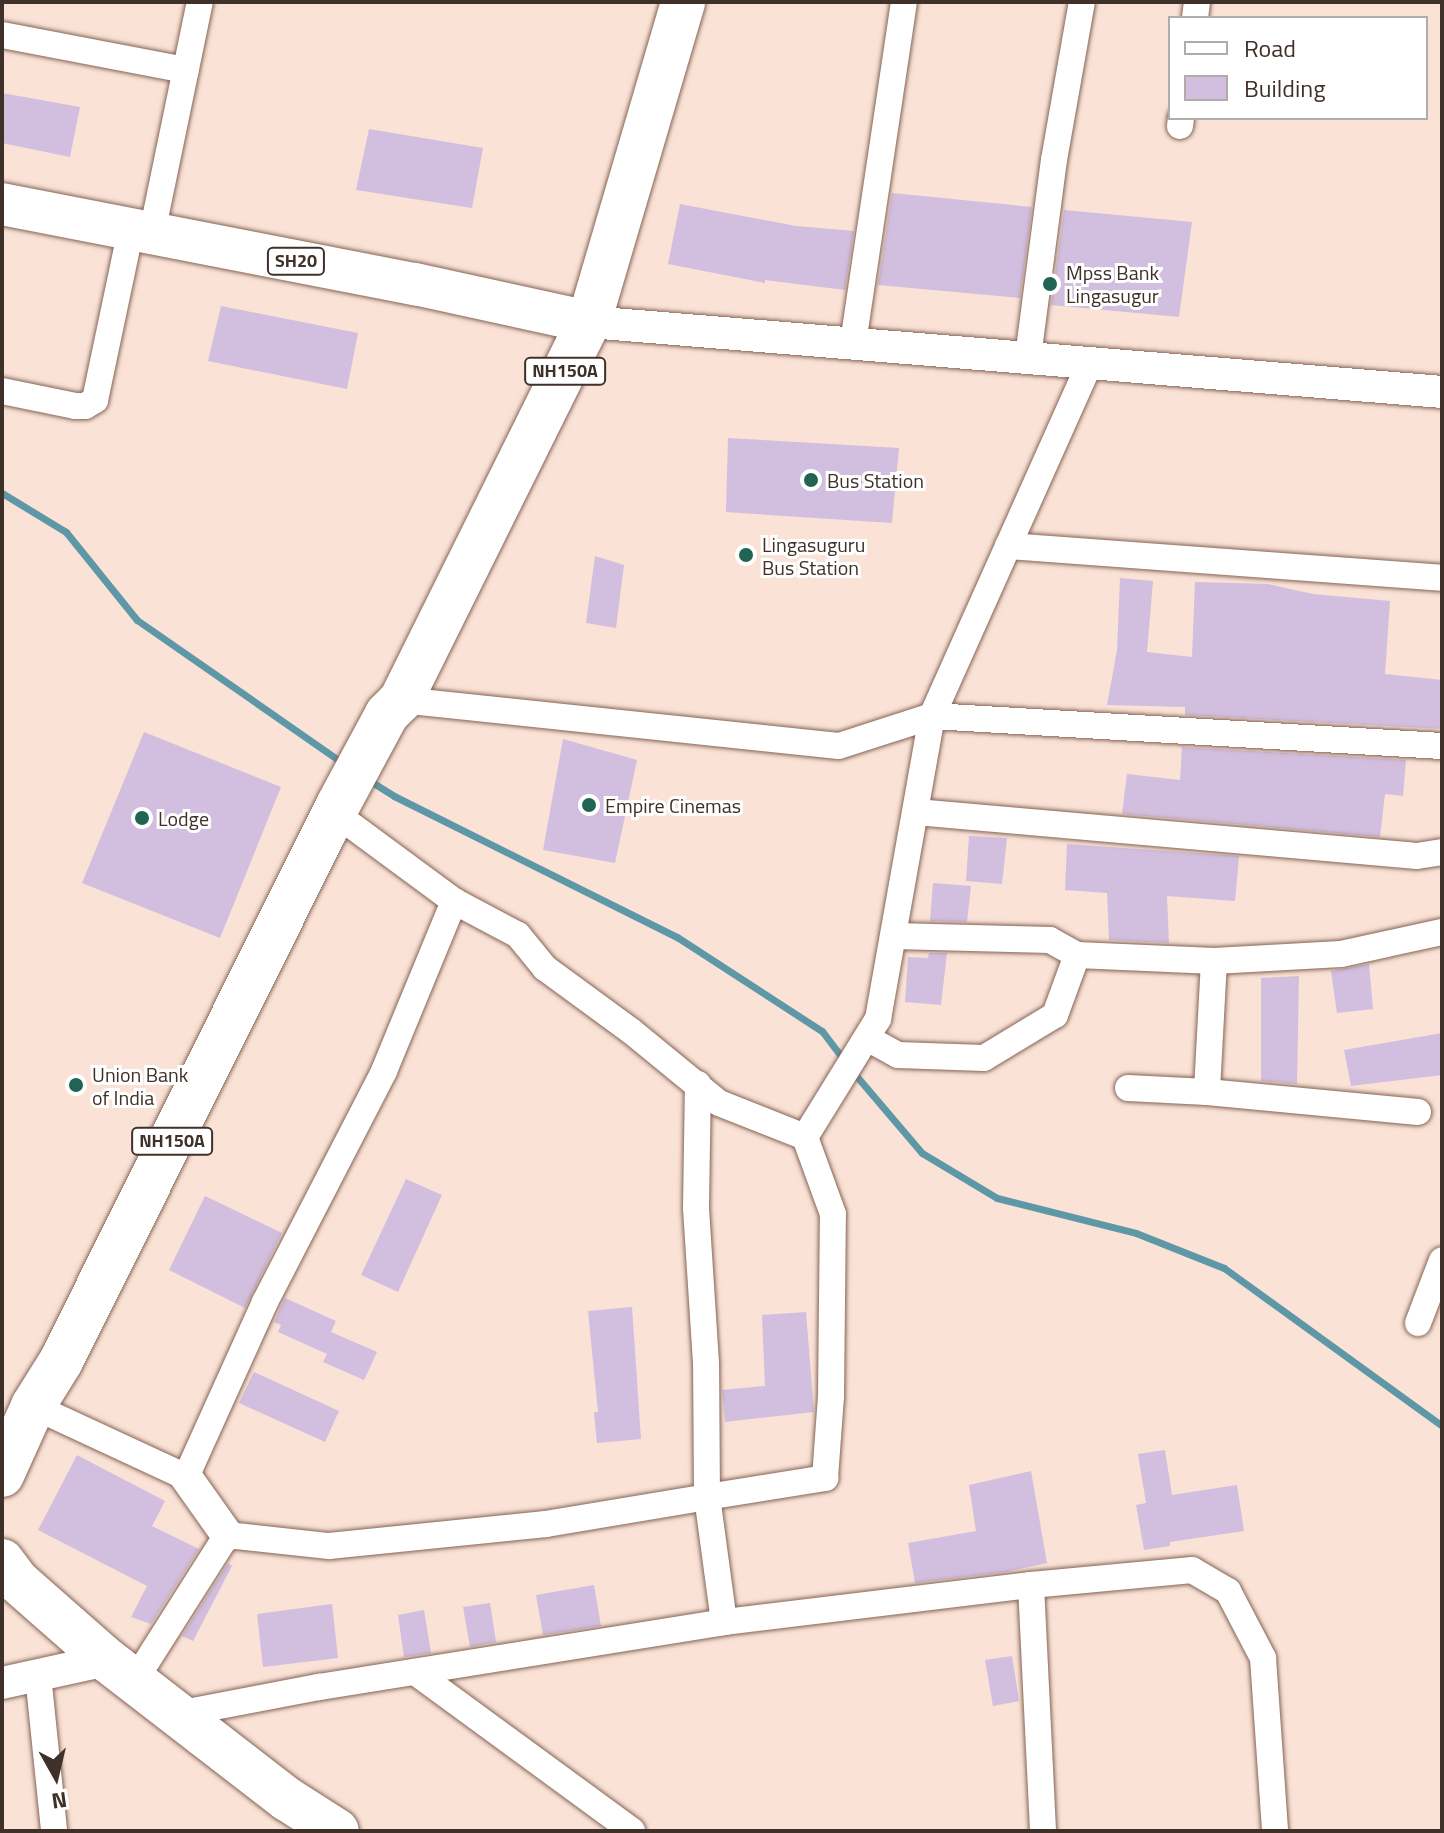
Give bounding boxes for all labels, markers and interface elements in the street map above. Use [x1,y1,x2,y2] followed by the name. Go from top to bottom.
[1168,16,1428,120] legend
[1244,30,1296,66] text: Road
[1244,70,1326,106] text: Building
[266,247,326,275] road number: SH20
[1066,260,1159,307] place label: Mpss Bank Lingasugur
[1041,275,1059,293] marker: Mpss Bank Lingasugur
[523,357,607,385] road number: NH150A
[827,468,924,492] place label: Bus Station
[802,471,820,489] marker: Bus Station
[762,532,865,579] place label: Lingasuguru Bus Station
[737,546,755,564] marker: Lingasuguru Bus Station
[605,793,741,817] place label: Empire Cinemas
[580,796,598,814] marker: Empire Cinemas
[158,806,209,830] place label: Lodge
[133,809,151,827] marker: Lodge
[92,1062,188,1109] place label: Union Bank of India
[67,1076,85,1094] marker: Union Bank of India
[130,1127,214,1155] road number: NH150A
[16,1737,96,1817] north arrow
[49,1783,69,1819] text: N

